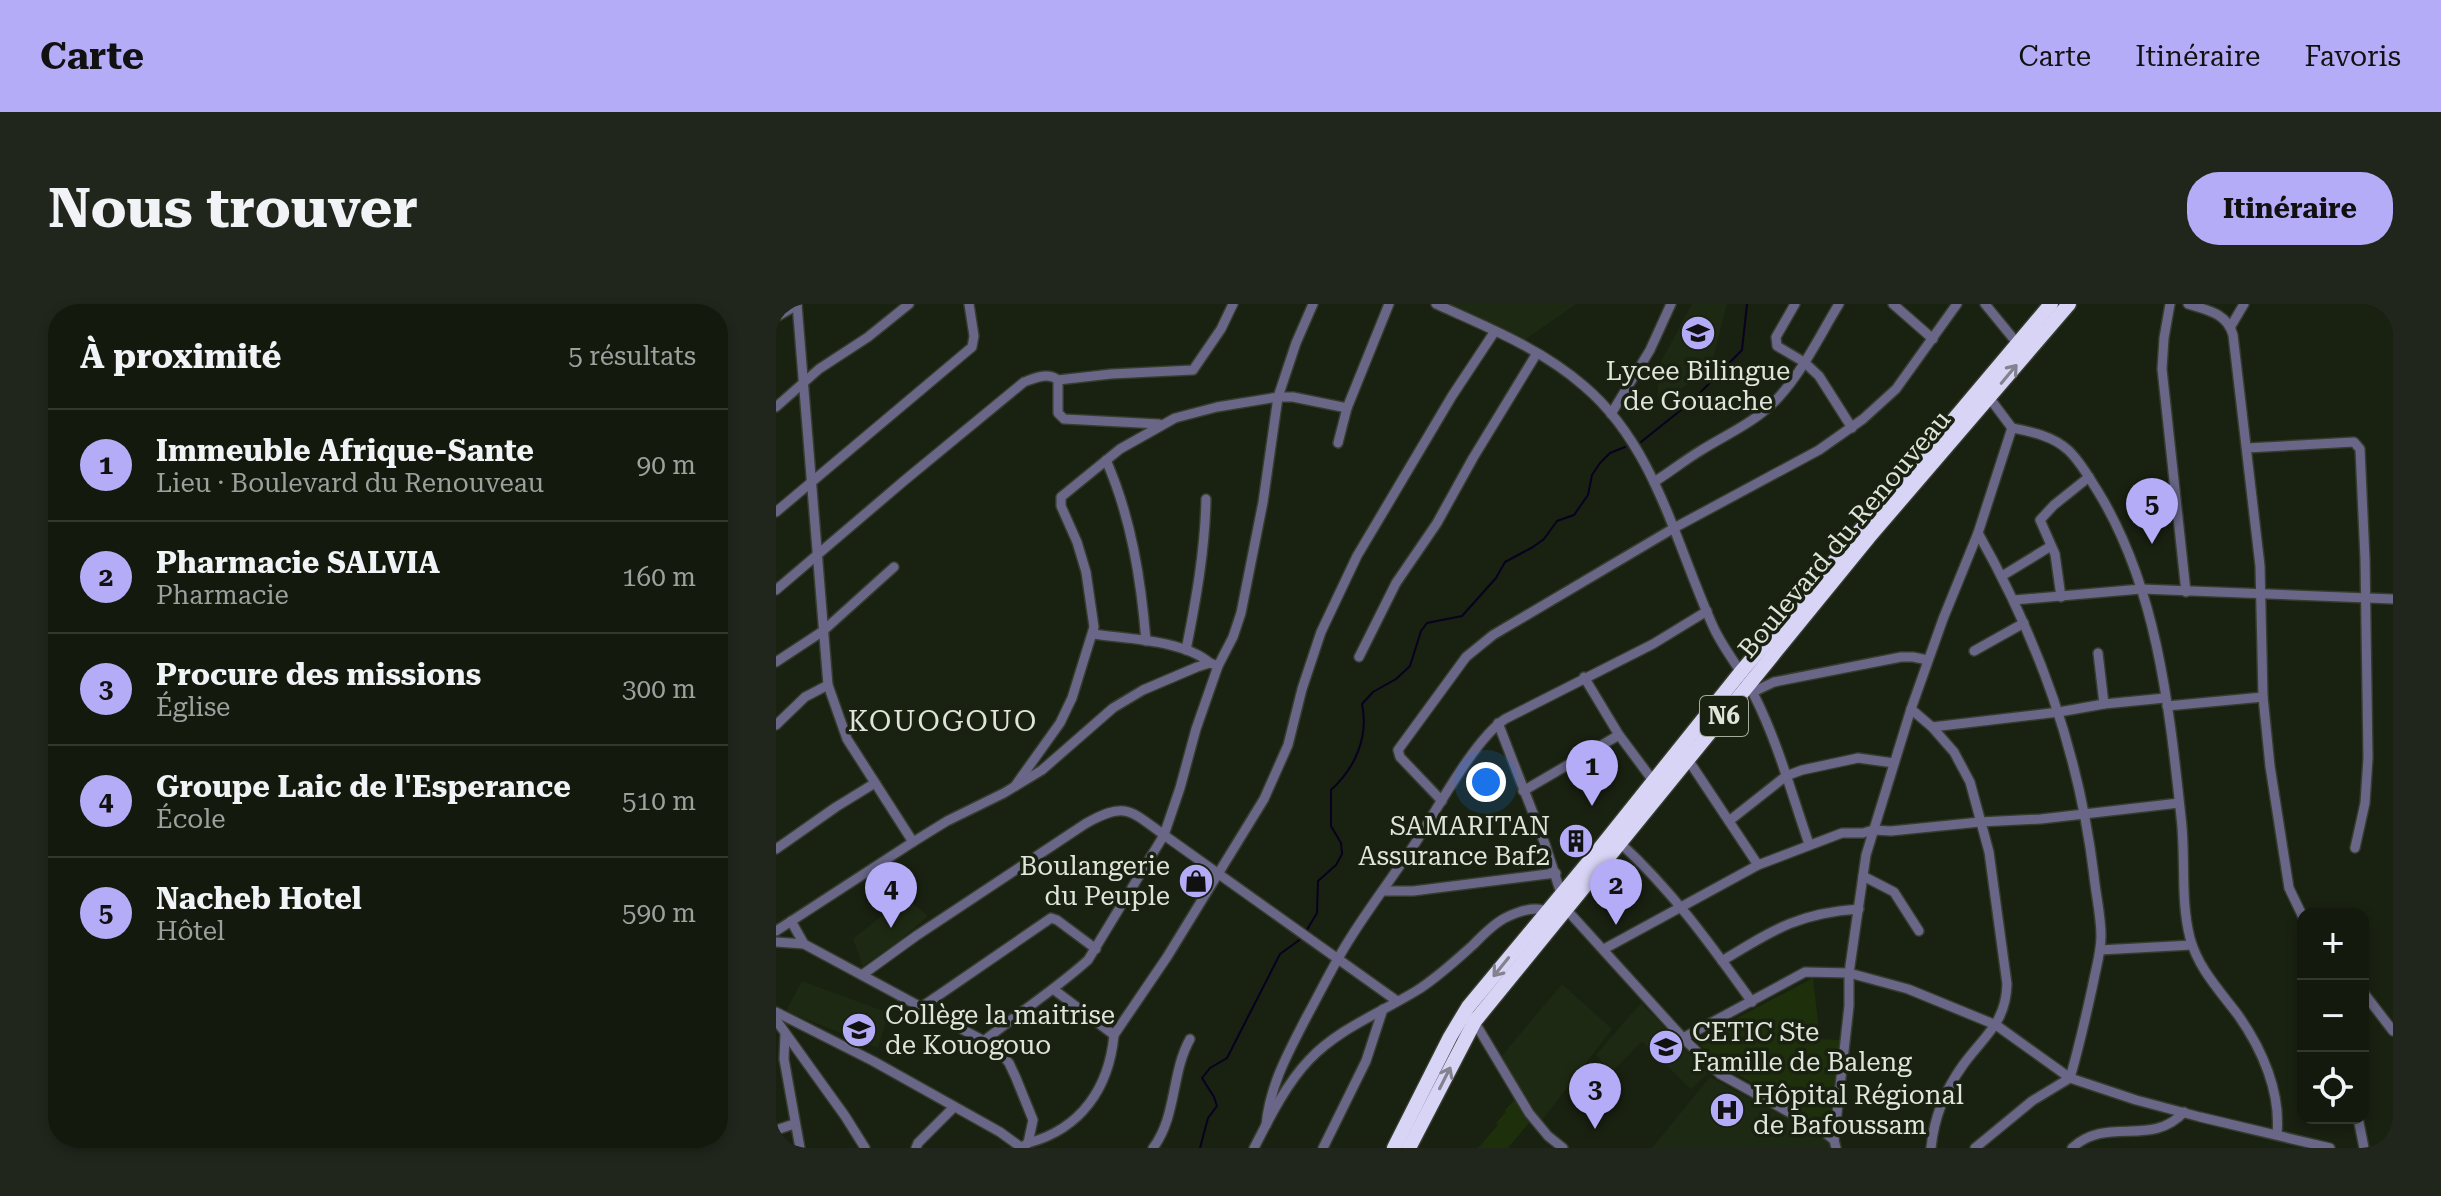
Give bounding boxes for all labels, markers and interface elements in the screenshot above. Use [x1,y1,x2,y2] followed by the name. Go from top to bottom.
[40,34,144,78] text: Carte
[2018,40,2091,73] text: Carte
[2135,40,2260,73] text: Itinéraire
[2304,40,2401,73] text: Favoris
[2187,172,2393,245] button: Itinéraire
[48,175,418,241] text: Nous trouver
[1679,314,1717,352] school or university icon: Lycee Bilingue de Gouache
[80,336,281,376] text: À proximité
[568,341,696,371] text: 5 résultats
[1606,356,1790,416] place label: Lycee Bilingue de Gouache
[2000,365,2018,385] one-way arrow
[1732,404,1956,664] street label: Boulevard du Renouveau
[156,433,534,468] text: Immeuble Afrique-Sante
[99,450,113,480] text: 1
[637,450,696,480] text: 90 m
[156,468,544,498] text: Lieu · Boulevard du Renouveau
[2126,478,2178,544] pin: 5
[156,545,440,580] text: Pharmacie SALVIA
[99,562,113,592] text: 2
[622,562,696,592] text: 160 m
[156,580,289,610] text: Pharmacie
[156,657,481,692] text: Procure des missions
[99,674,113,704] text: 3
[622,674,696,704] text: 300 m
[156,692,230,722] text: Église
[1700,696,1748,736] road number: N6
[848,705,1038,738] district label: KOUOGOUO
[1566,740,1618,806] pin: 1
[1466,762,1506,802] your location
[156,769,571,804] text: Groupe Laic de l'Esperance
[99,786,113,816] text: 4
[622,786,696,816] text: 510 m
[156,804,226,834] text: École
[1358,811,1550,871] place label: SAMARITAN Assurance Baf2
[1557,822,1595,860] building icon: SAMARITAN Assurance Baf2
[1020,851,1170,911] place label: Boulangerie du Peuple
[1590,859,1642,925] pin: 2
[865,862,917,928] pin: 4
[1177,862,1215,900] shop icon: Boulangerie du Peuple
[156,881,362,916] text: Nacheb Hotel
[99,898,113,928] text: 5
[622,898,696,928] text: 590 m
[2297,908,2369,1124] map controls
[2297,908,2369,980] button: +
[156,916,225,946] text: Hôtel
[1492,957,1510,977] one-way arrow
[2297,980,2369,1052] button: −
[885,1000,1115,1060] place label: Collège la maitrise de Kouogouo
[840,1011,878,1049] school or university icon: Collège la maitrise de Kouogouo
[1692,1017,1912,1077] place label: CETIC Ste Famille de Baleng
[1647,1028,1685,1066] school or university icon: CETIC Ste Famille de Baleng
[2297,1052,2369,1124] button: locate
[1569,1063,1621,1129] pin: 3
[1437,1067,1453,1091] one-way arrow
[1753,1080,1964,1140] place label: Hôpital Régional de Bafoussam
[1708,1091,1746,1129] hospital icon: Hôpital Régional de Bafoussam

